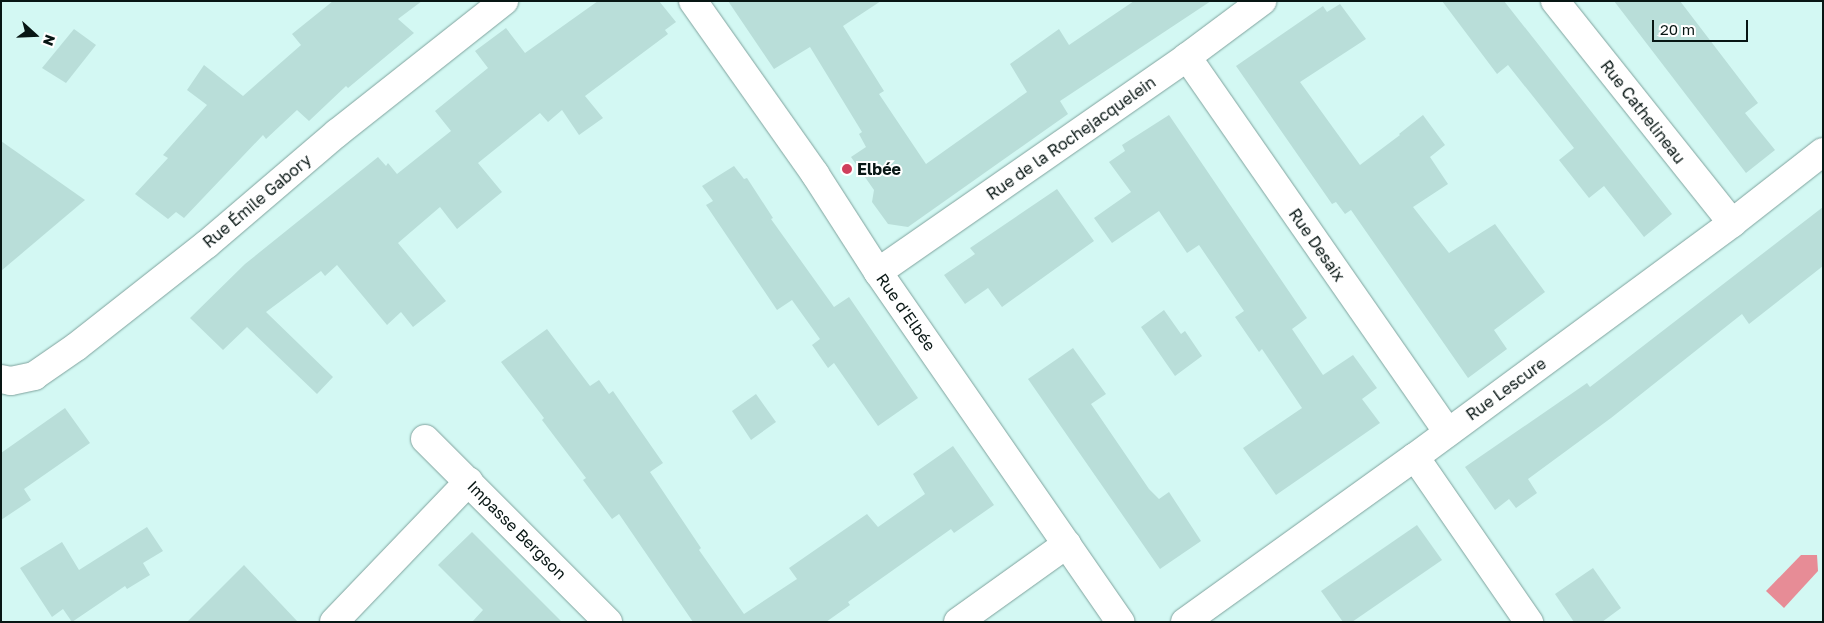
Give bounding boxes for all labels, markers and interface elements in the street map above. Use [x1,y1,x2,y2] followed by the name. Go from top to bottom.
[10,10,60,60] north arrow
[1654,10,1750,42] scale bar
[1660,20,1695,38] text: 20 m
[40,32,59,48] text: N
[1597,56,1689,168] street label: Rue Cathelineau
[983,72,1159,204] street label: Rue de la Rochejacquelein
[199,150,315,252] street label: Rue Émile Gabory
[857,159,901,179] place label: Elbée
[841,163,853,175] marker: Elbée
[1285,205,1349,285] street label: Rue Desaix
[872,270,940,354] street label: Rue d'Elbée
[1462,354,1550,424] street label: Rue Lescure
[463,476,571,584] street label: Impasse Bergson

